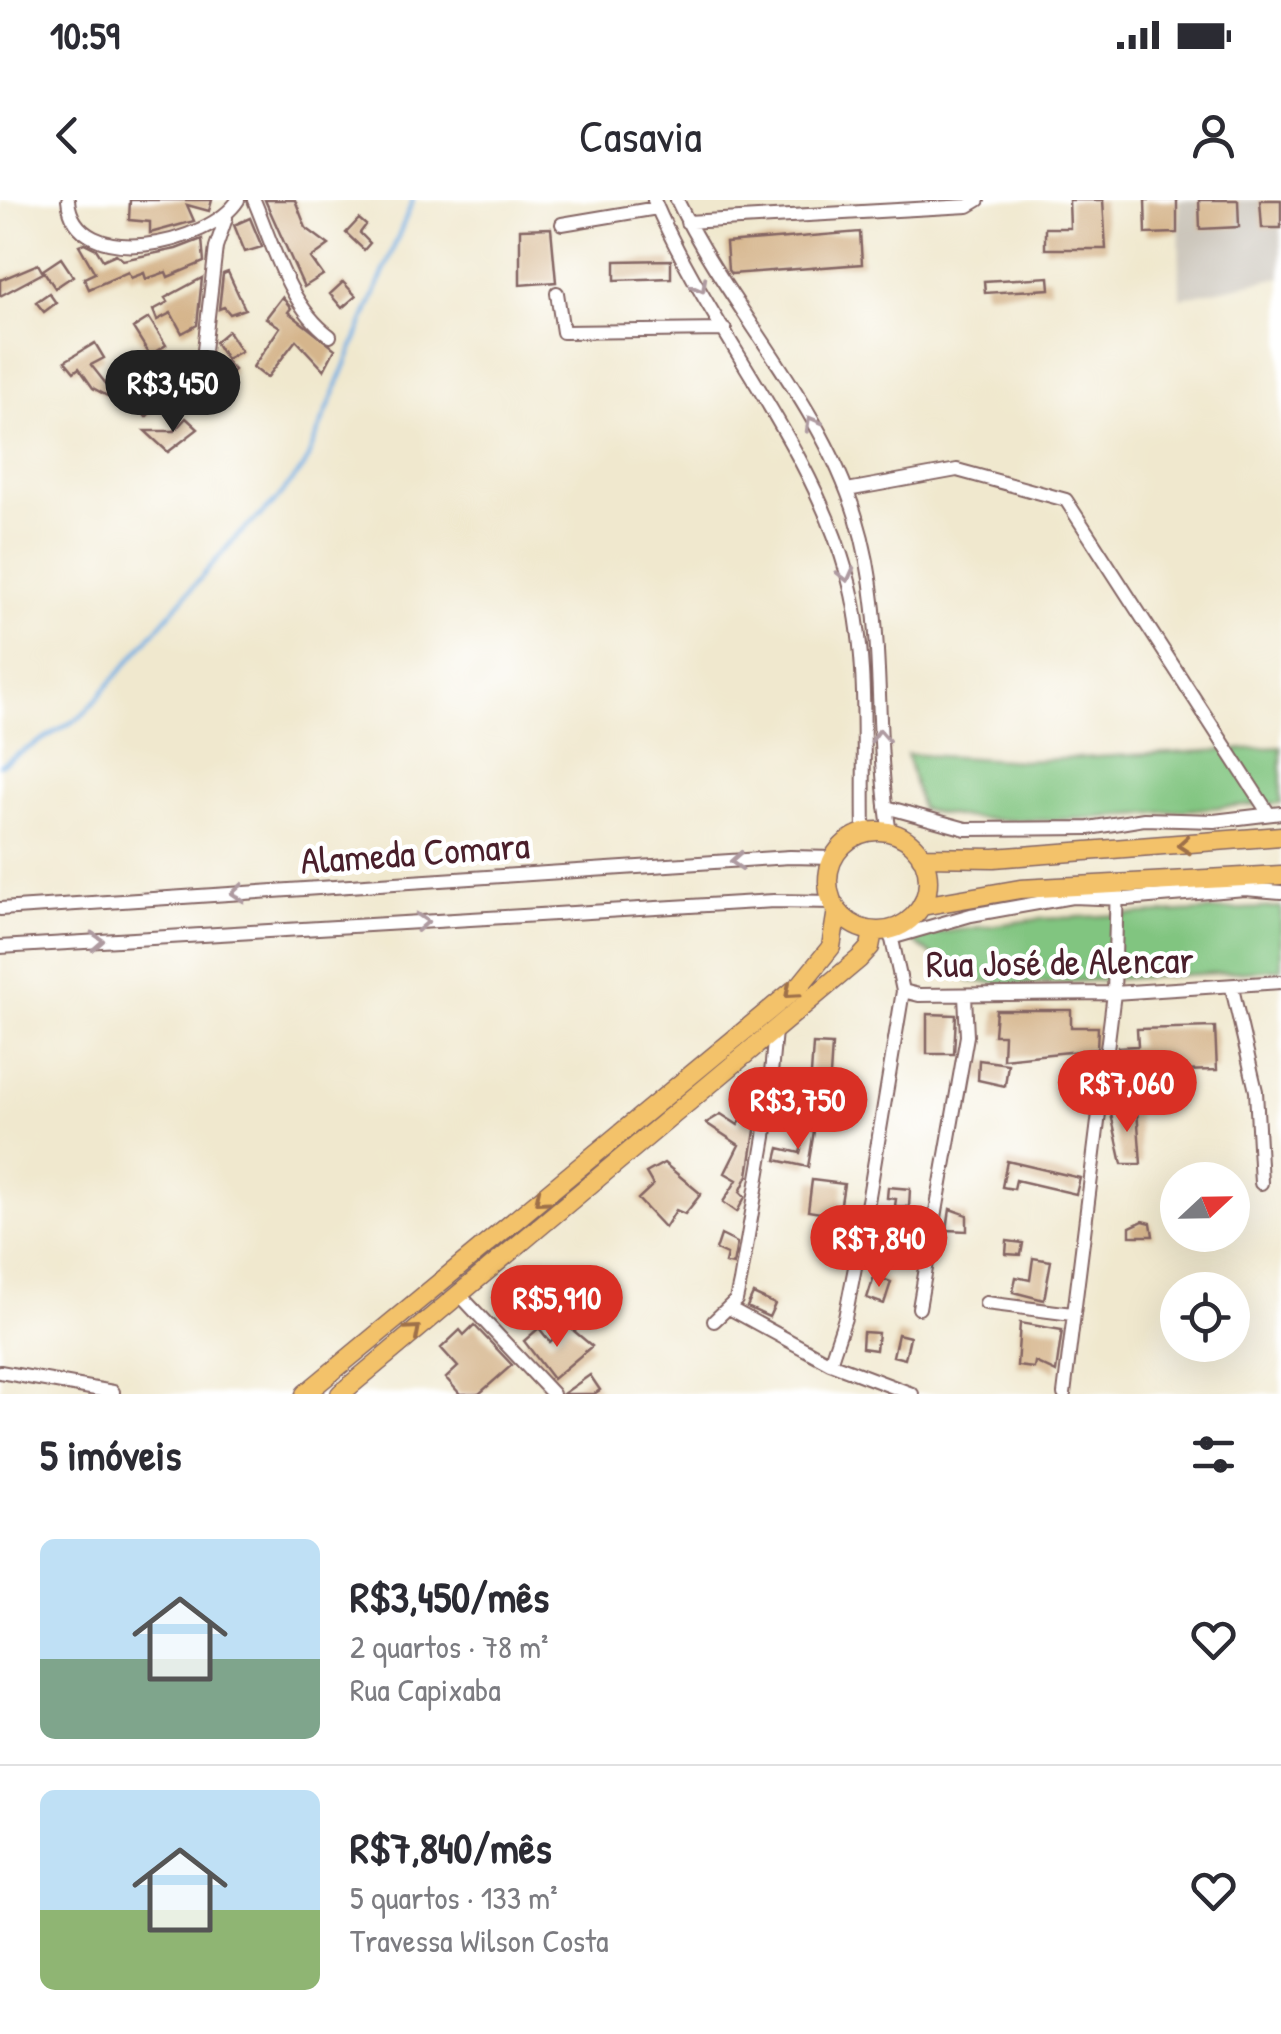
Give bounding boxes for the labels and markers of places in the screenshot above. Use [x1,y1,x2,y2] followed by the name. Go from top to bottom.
[81,350,265,435] pin: R$3,450
[1035,1050,1219,1135] pin: R$7,060
[706,1067,890,1152] pin: R$3,750
[787,1205,971,1290] pin: R$7,840
[465,1265,649,1350] pin: R$5,910

